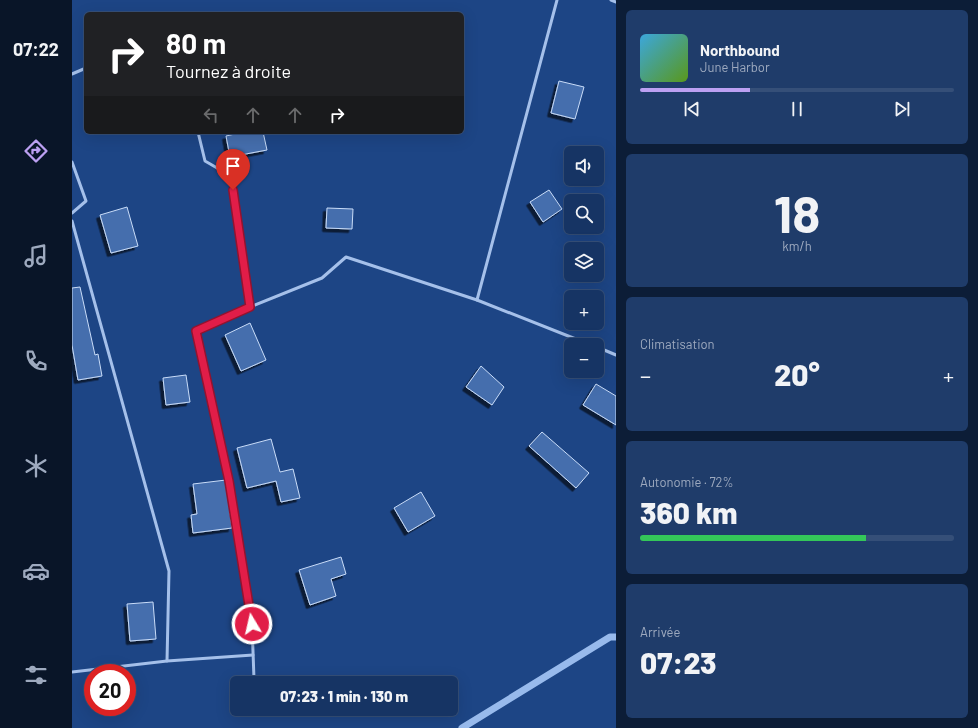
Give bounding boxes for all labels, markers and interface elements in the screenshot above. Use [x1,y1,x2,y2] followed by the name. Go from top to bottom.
[166,26,226,60] text: 80 m
[100,28,152,80] icon: right
[13,38,59,60] text: 07:22
[700,41,780,59] text: Northbound
[700,59,770,75] text: June Harbor
[166,60,291,82] text: Tournez à droite
[681,98,703,120] icon: previous
[786,98,808,120] icon: pause
[891,98,913,120] icon: next
[200,104,222,126] icon: left
[242,104,264,126] icon: ahead
[284,104,306,126] icon: ahead
[326,104,348,126] icon: right
[22,137,50,165] icon: directions
[564,146,604,378] map controls
[564,146,604,186] button: sound
[216,149,250,190] pin
[222,155,244,177] icon: arrive
[774,181,820,243] text: 18
[564,194,604,234] button: search
[782,238,812,254] text: km/h
[22,242,50,270] icon: music
[564,242,604,282] button: layers
[564,290,604,330] button: +
[640,336,715,352] text: Climatisation
[564,338,604,378] button: −
[22,347,50,375] icon: phone
[774,356,820,392] text: 20°
[640,362,651,388] text: −
[943,362,954,388] text: +
[22,452,50,480] icon: climate
[640,474,734,490] text: Autonomie · 72%
[640,494,737,530] text: 360 km
[22,557,50,585] icon: car
[231,603,273,645] position arrow
[640,624,680,640] text: Arrivée
[640,644,716,680] text: 07:23
[22,661,50,689] icon: filters
[84,664,136,716] speed limit sign: 20
[280,687,408,705] text: 07:23 · 1 min · 130 m

